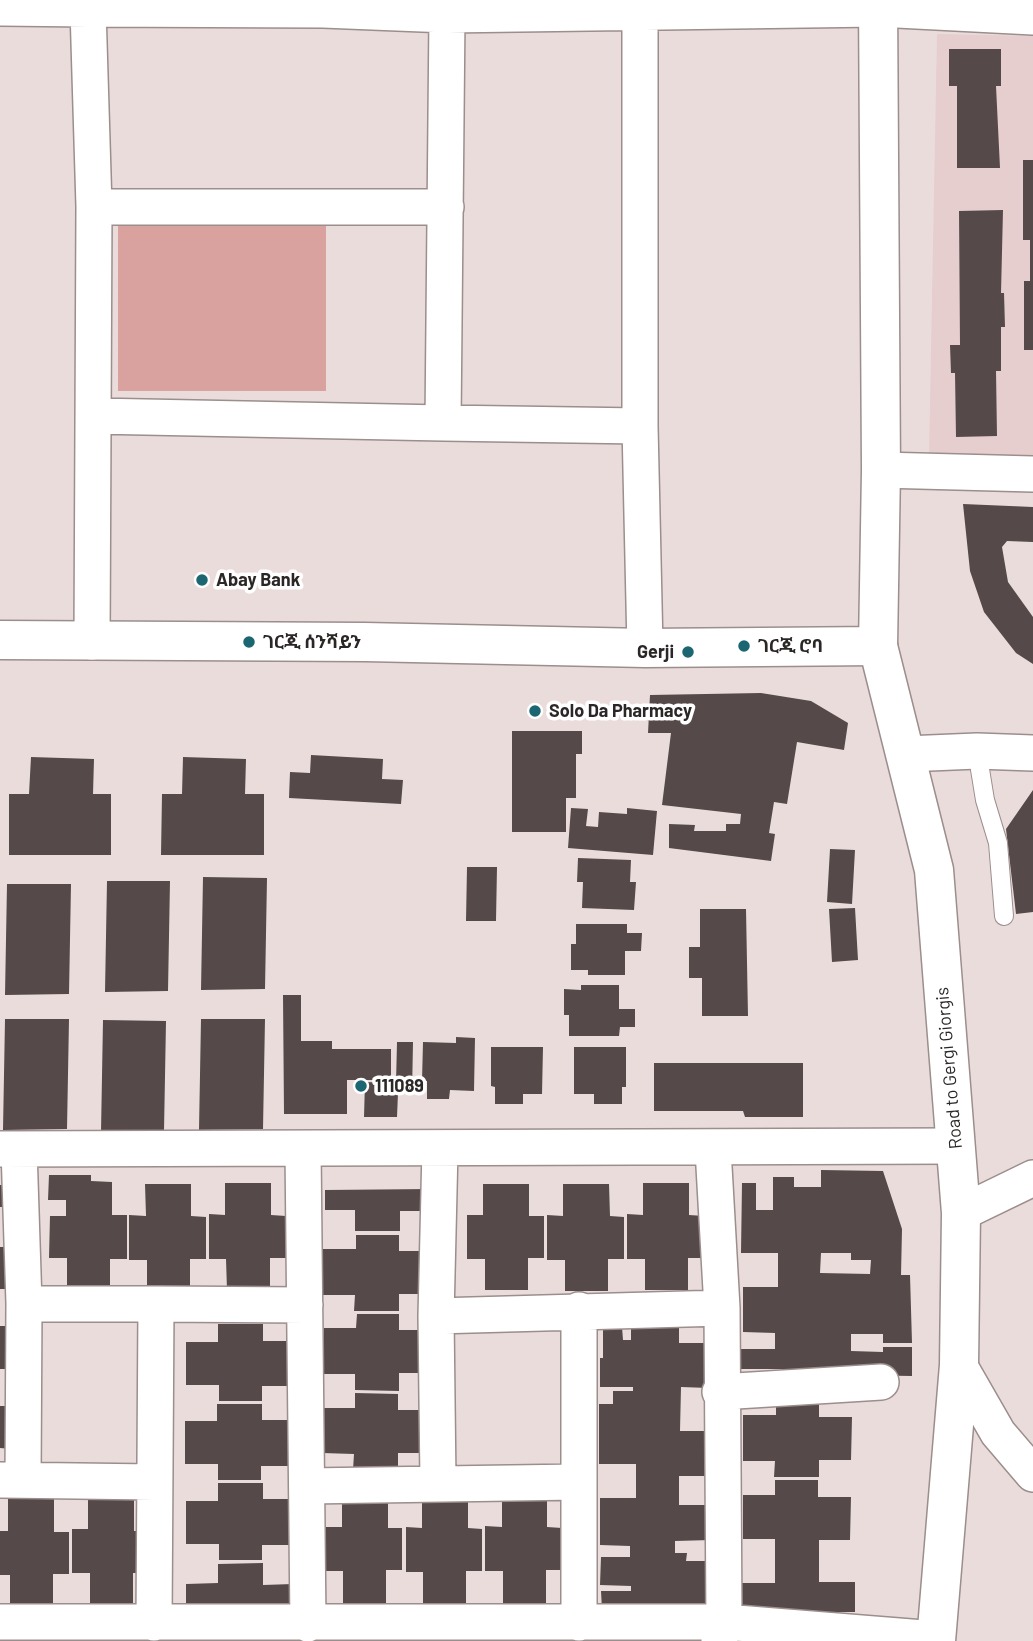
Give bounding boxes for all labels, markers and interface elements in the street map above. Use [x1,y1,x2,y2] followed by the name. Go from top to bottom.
[216,569,300,591] place label: Abay Bank
[194,572,210,588] marker: Abay Bank
[263,631,361,653] place label: ገርጂ ሰንሻይን
[241,634,257,650] marker: ገርጂ ሰንሻይን
[758,635,823,657] place label: ገርጂ ሮባ
[736,638,752,654] marker: ገርጂ ሮባ
[637,641,674,663] place label: Gerji
[680,644,696,660] marker: Gerji
[549,700,692,722] place label: Solo Da Pharmacy
[527,703,543,719] marker: Solo Da Pharmacy
[931,986,967,1150] street label: Road to Gergi Giorgis
[375,1075,424,1097] place label: 111089
[353,1078,369,1094] marker: 111089

